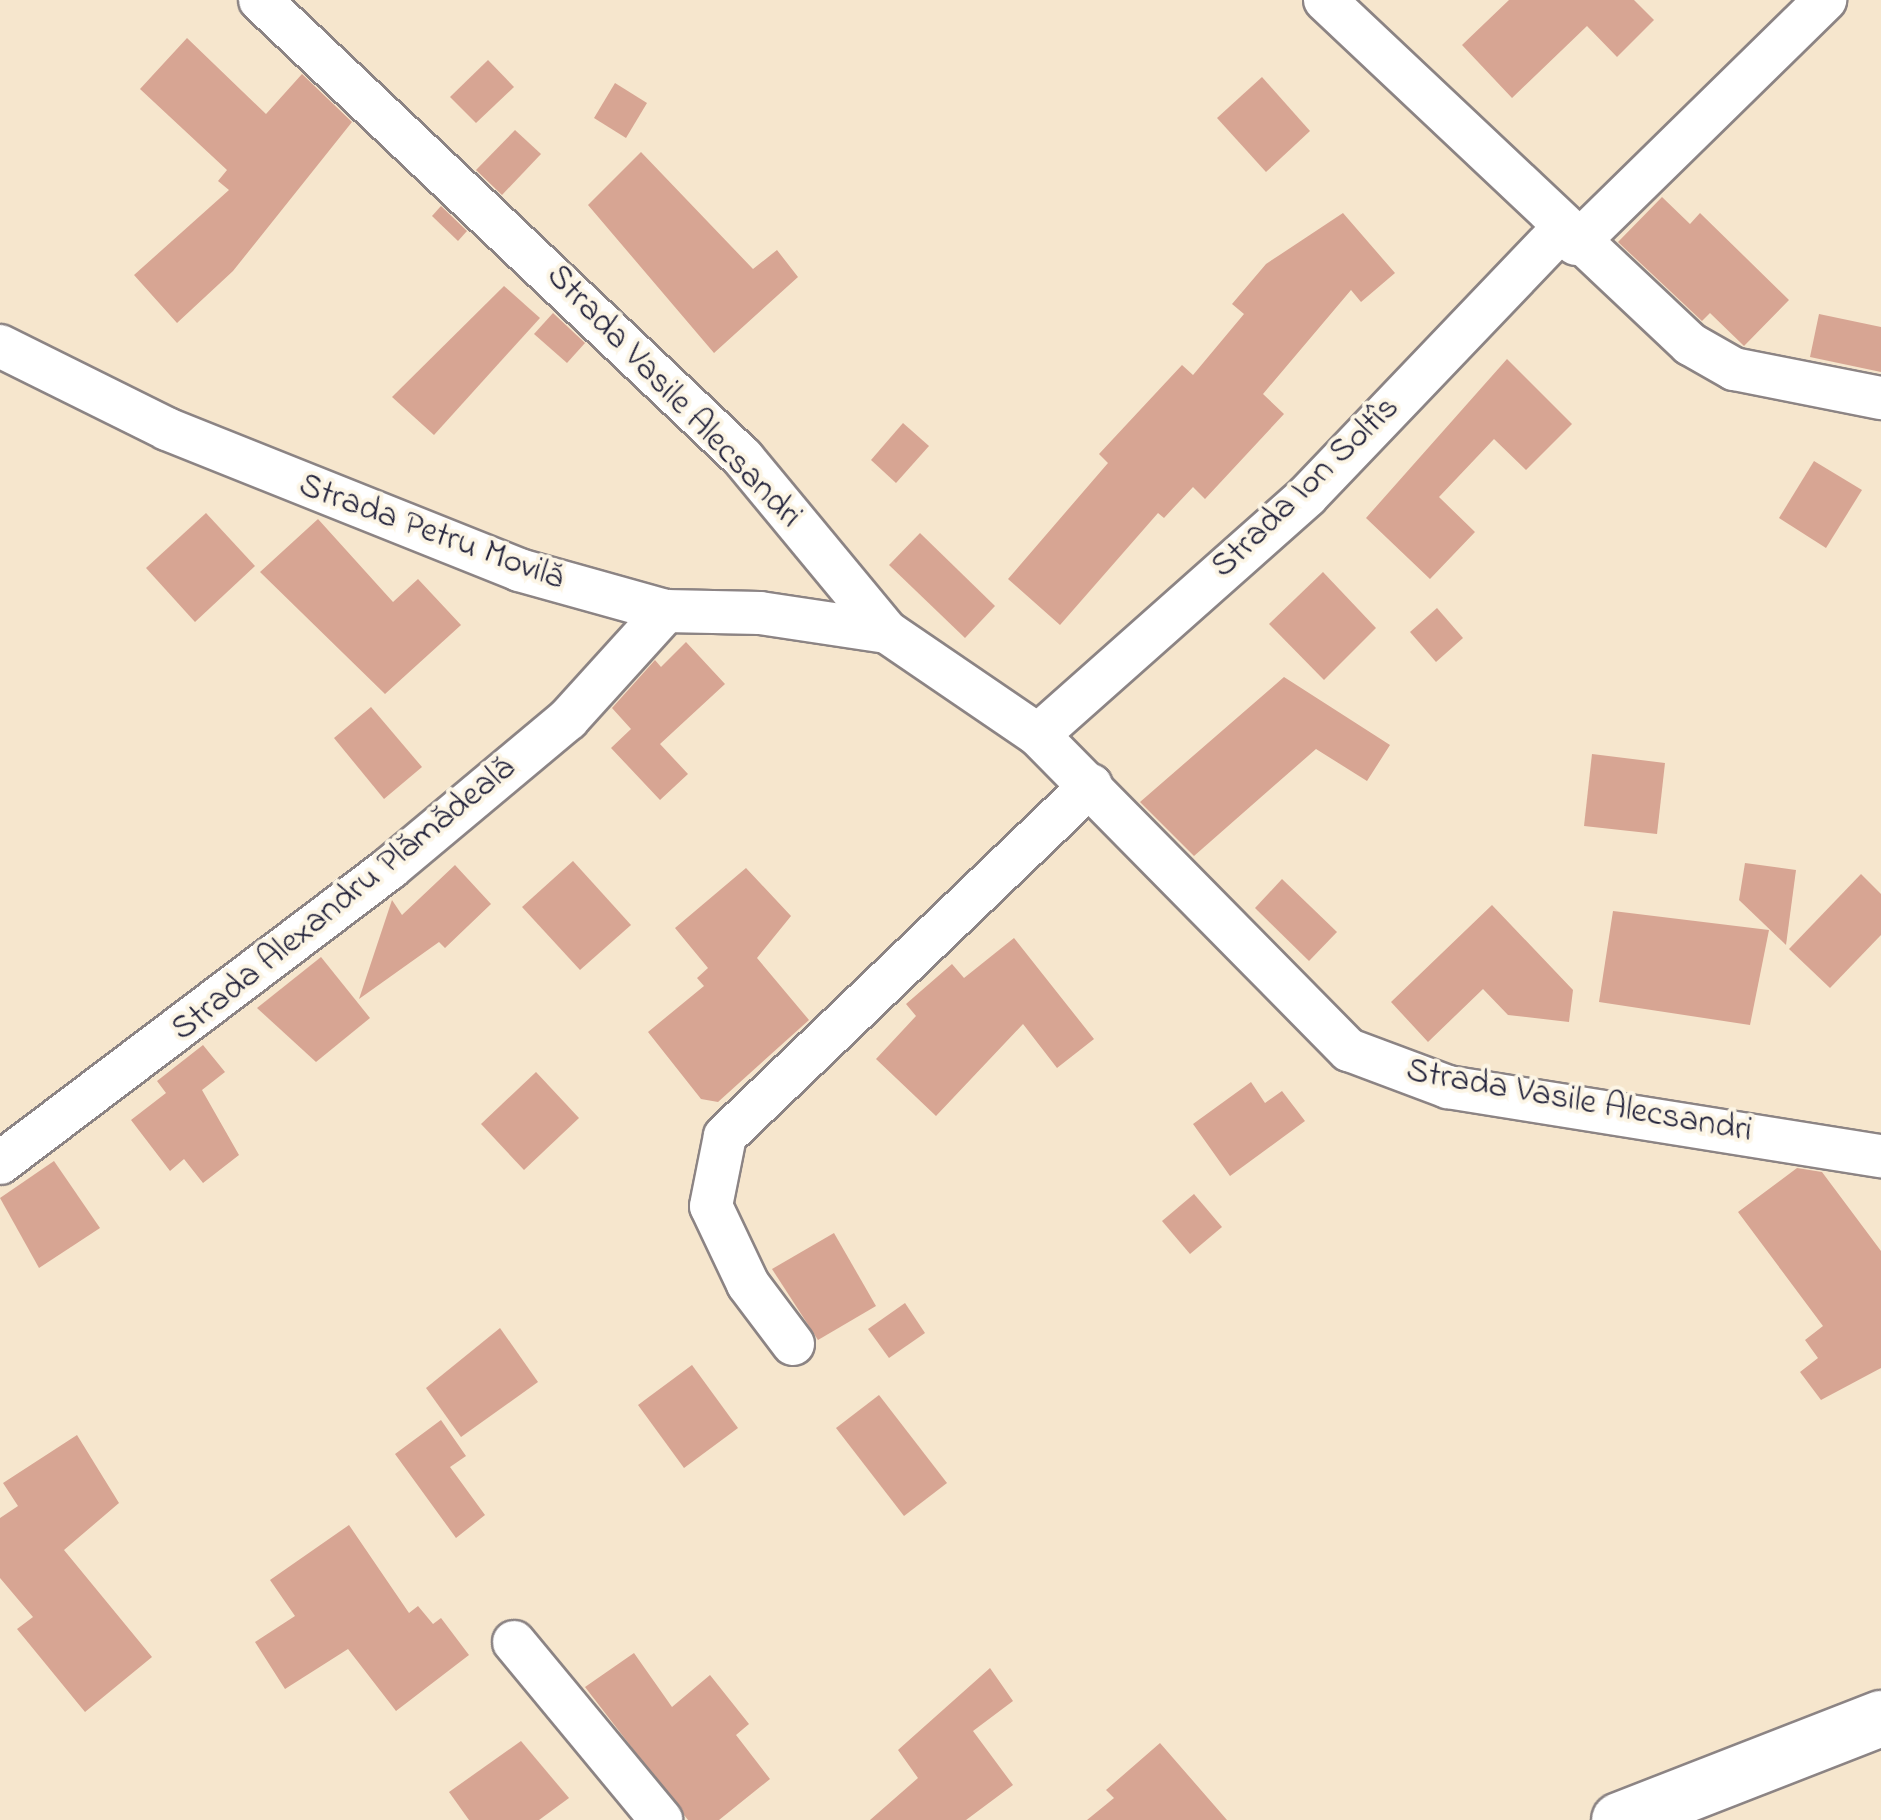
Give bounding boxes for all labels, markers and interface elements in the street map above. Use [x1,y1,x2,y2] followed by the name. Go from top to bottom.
[536,256,810,538] street label: Strada Vasile Alecsandri
[1203,388,1409,588] street label: Strada Ion Soltîs
[293,466,569,600] street label: Strada Petru Movilă
[164,748,524,1052] street label: Strada Alexandru Plămădeală
[1403,1051,1755,1153] street label: Strada Vasile Alecsandri

